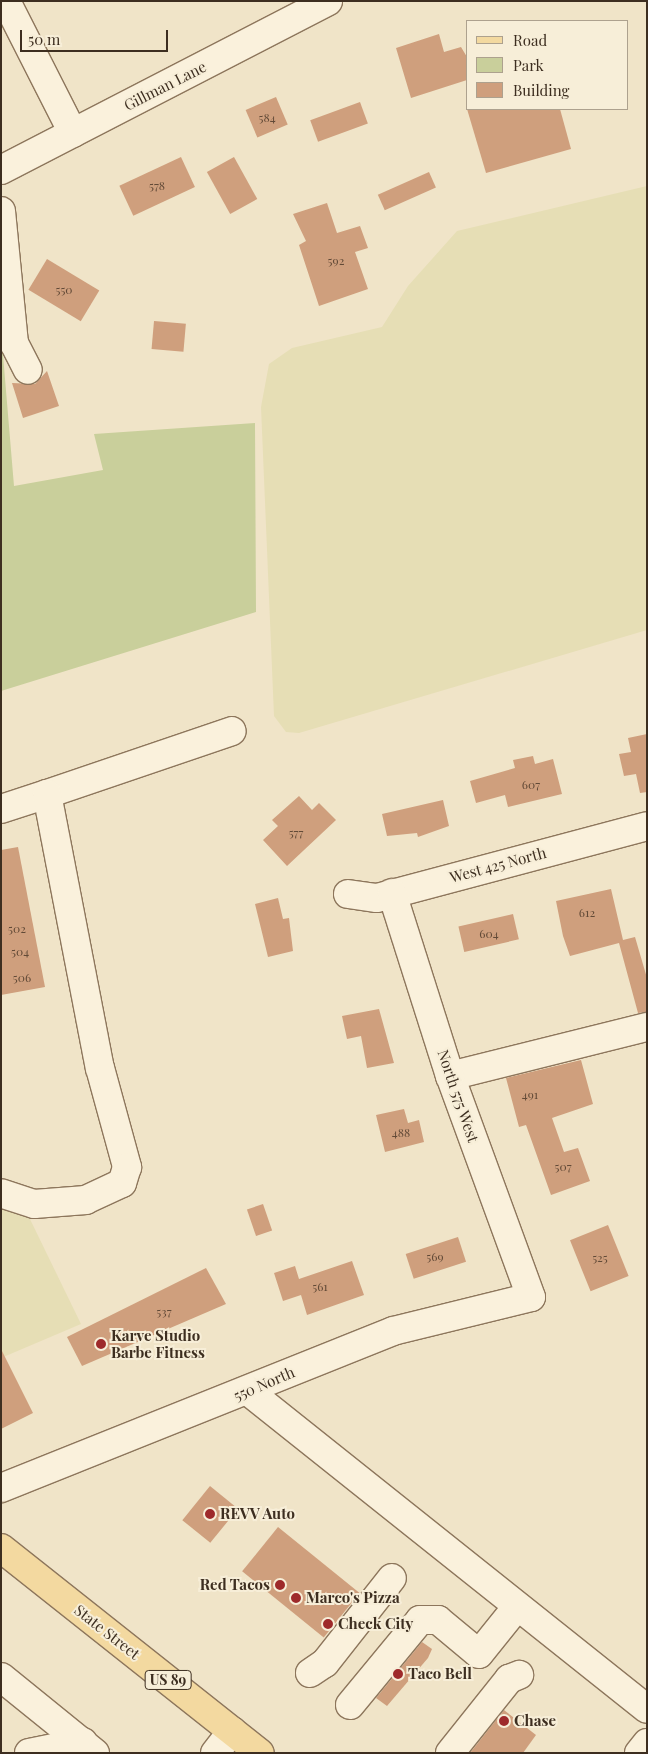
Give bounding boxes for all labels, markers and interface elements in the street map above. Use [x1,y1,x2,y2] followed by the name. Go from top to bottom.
[22,20,170,52] scale bar
[466,20,628,110] legend
[28,29,60,49] text: 50 m
[513,30,547,50] text: Road
[513,55,544,75] text: Park
[121,58,209,114] street label: Gillman Lane
[513,80,569,100] text: Building
[258,111,276,125] house number: 584
[149,179,165,193] house number: 578
[328,254,344,268] house number: 592
[55,283,73,297] house number: 550
[522,778,540,792] house number: 607
[289,826,303,840] house number: 577
[447,843,549,887] street label: West 425 North
[579,906,595,920] house number: 612
[8,922,26,936] house number: 502
[479,927,499,941] house number: 604
[11,945,29,959] house number: 504
[13,971,31,985] house number: 506
[434,1047,482,1145] street label: North 575 West
[522,1088,538,1102] house number: 491
[392,1126,410,1140] house number: 488
[554,1160,572,1174] house number: 507
[426,1250,444,1264] house number: 569
[592,1251,608,1265] house number: 525
[312,1280,328,1294] house number: 561
[156,1305,172,1319] house number: 537
[111,1326,205,1361] place label: Karve Studio Barbe Fitness
[95,1338,107,1350] marker: Karve Studio Barbe Fitness
[231,1363,297,1405] street label: 550 North
[220,1505,296,1523] place label: REVV Auto
[204,1508,216,1520] marker: REVV Auto
[199,1576,270,1594] place label: Red Tacos
[274,1579,286,1591] marker: Red Tacos
[306,1589,400,1607] place label: Marco's Pizza
[290,1592,302,1604] marker: Marco's Pizza
[71,1601,143,1663] street label: State Street
[338,1615,413,1633] place label: Check City
[322,1618,334,1630] marker: Check City
[408,1665,472,1683] place label: Taco Bell
[144,1668,192,1692] road number: US 89
[392,1668,404,1680] marker: Taco Bell
[514,1712,556,1730] place label: Chase
[498,1715,510,1727] marker: Chase

